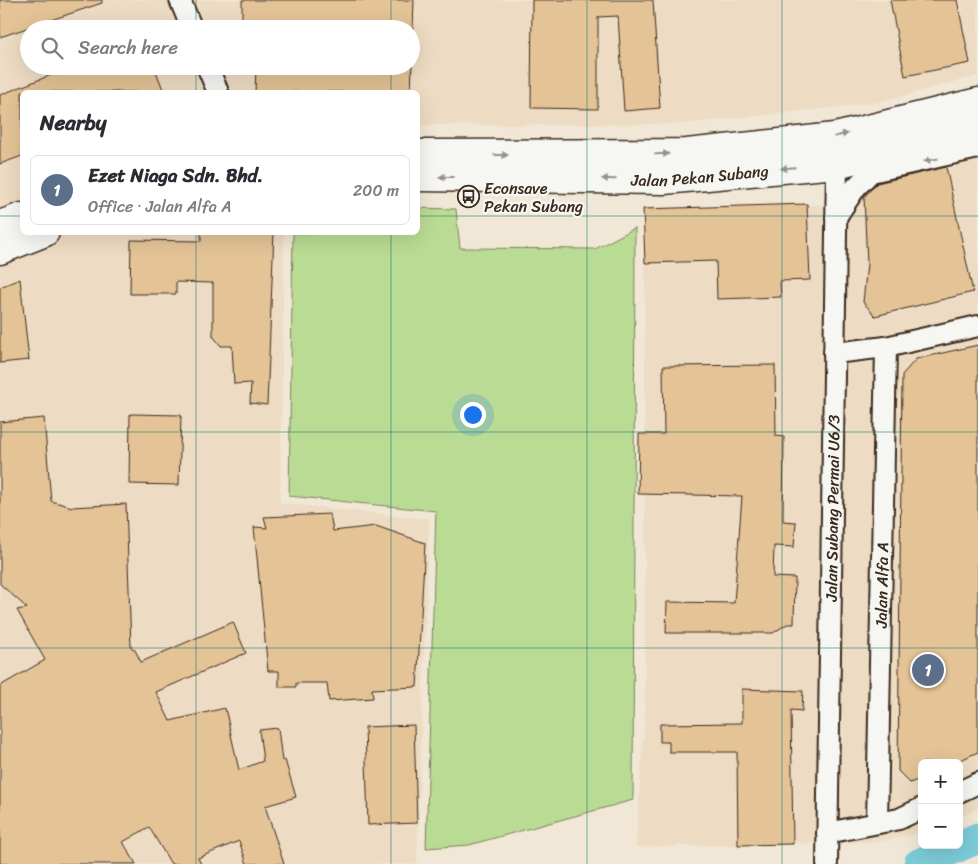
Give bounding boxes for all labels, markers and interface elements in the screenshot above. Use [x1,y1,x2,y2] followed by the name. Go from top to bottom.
[20,20,420,75] search box
[78,31,178,64] text: Search here
[38,34,66,62] icon: search
[40,104,106,142] text: Nearby
[833,131,848,139] one-way arrow
[654,150,670,158] one-way arrow
[493,151,509,159] one-way arrow
[630,156,770,195] street label: Jalan Pekan Subang
[922,156,938,164] one-way arrow
[88,159,263,192] text: Ezet Niaga Sdn. Bhd.
[780,164,796,172] one-way arrow
[438,173,454,181] one-way arrow
[484,174,583,221] place label: Econsave Pekan Subang
[600,175,616,183] one-way arrow
[54,176,60,205] text: 1
[353,176,399,205] text: 200 m
[456,185,480,209] bus stop icon: Econsave Pekan Subang
[88,192,231,221] text: Office · Jalan Alfa A
[460,402,486,428] your location
[817,414,848,603] street label: Jalan Subang Permai U6/3
[867,542,897,629] street label: Jalan Alfa A
[912,651,944,689] pin: 1
[918,759,963,849] map controls
[918,759,963,804] button: +
[918,804,963,849] button: −

